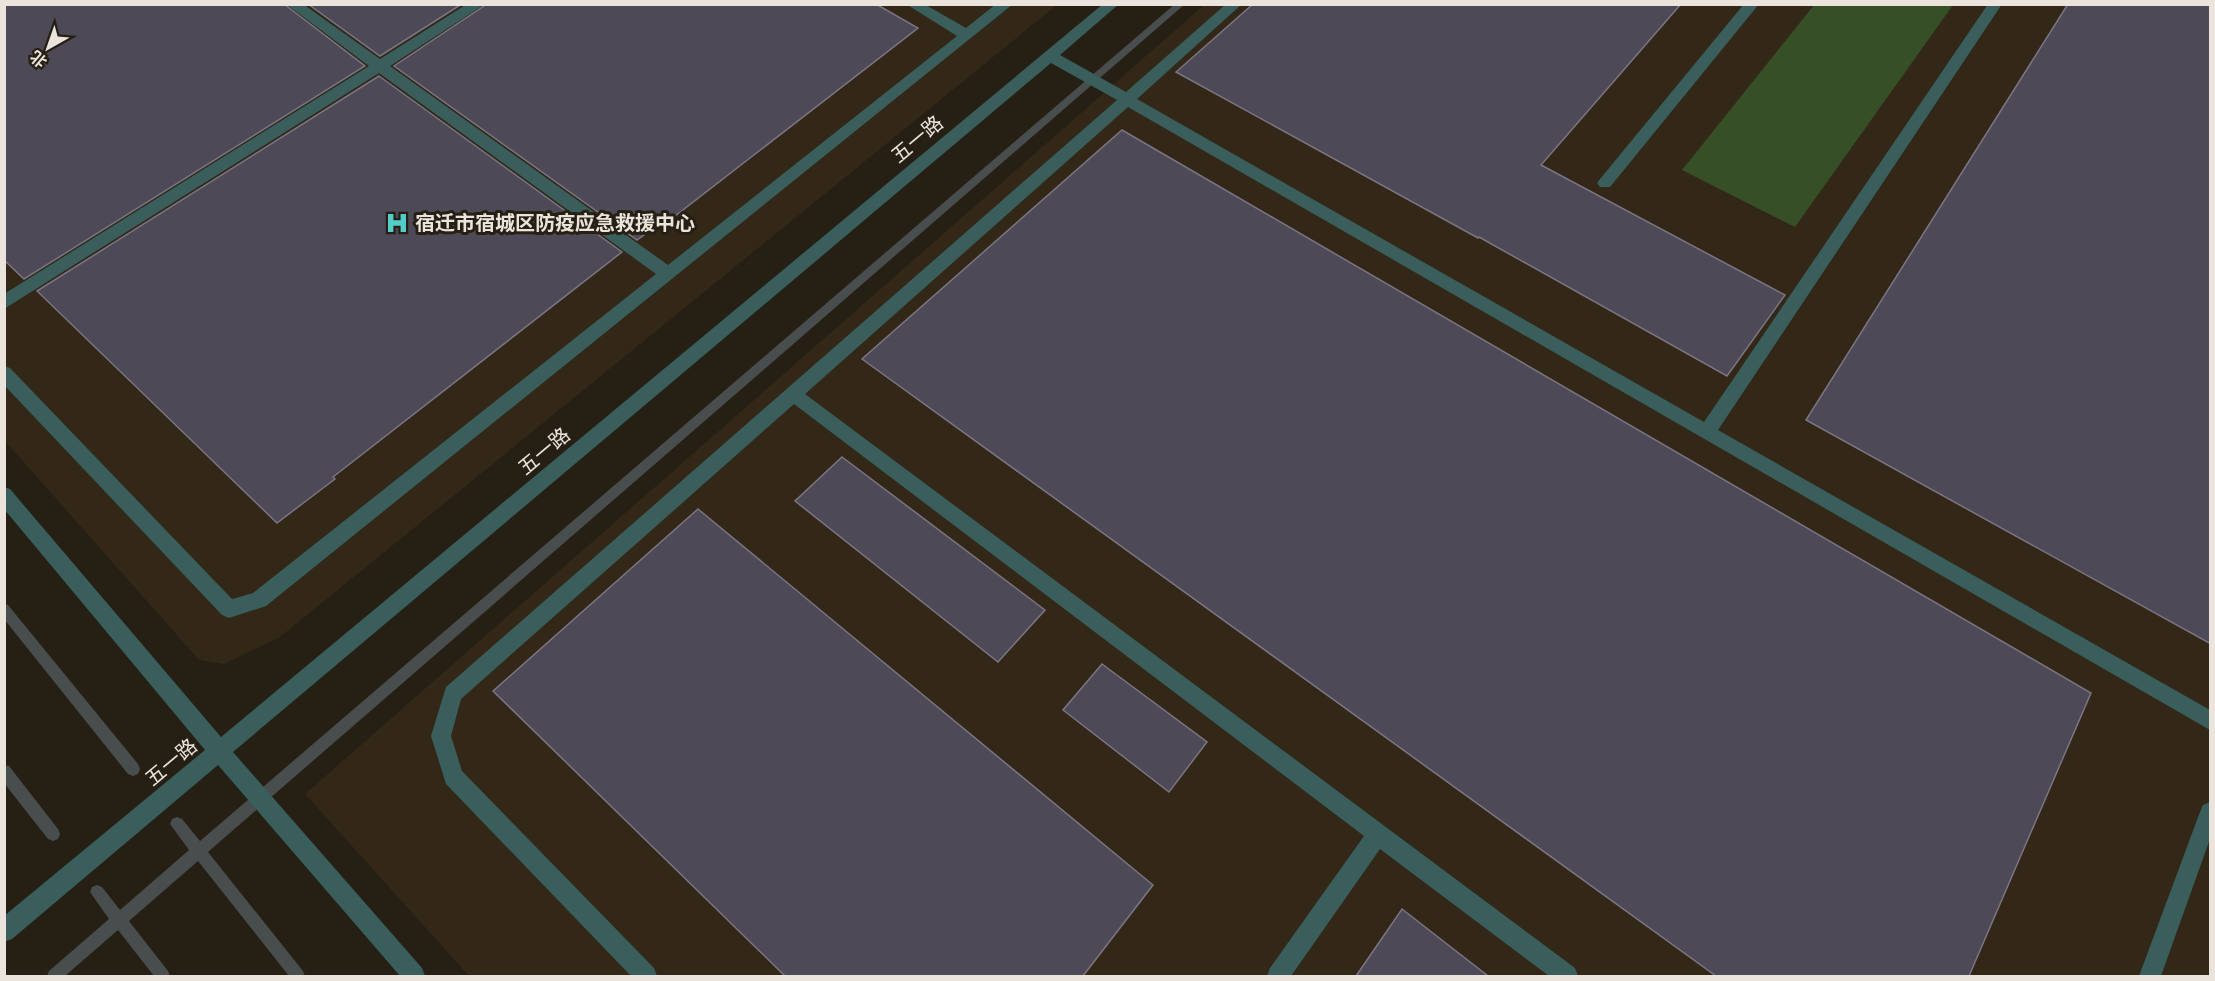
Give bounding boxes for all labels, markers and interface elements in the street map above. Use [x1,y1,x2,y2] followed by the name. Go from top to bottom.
[18,18,78,78] north arrow
[25,46,52,73] text: 北
[885,109,948,168] street label: 五一路
[415,209,695,236] place label: 宿迁市宿城区防疫应急救援中心
[384,210,410,236] hospital icon: 宿迁市宿城区防疫应急救援中心
[512,421,575,480] street label: 五一路
[139,732,202,791] street label: 五一路

